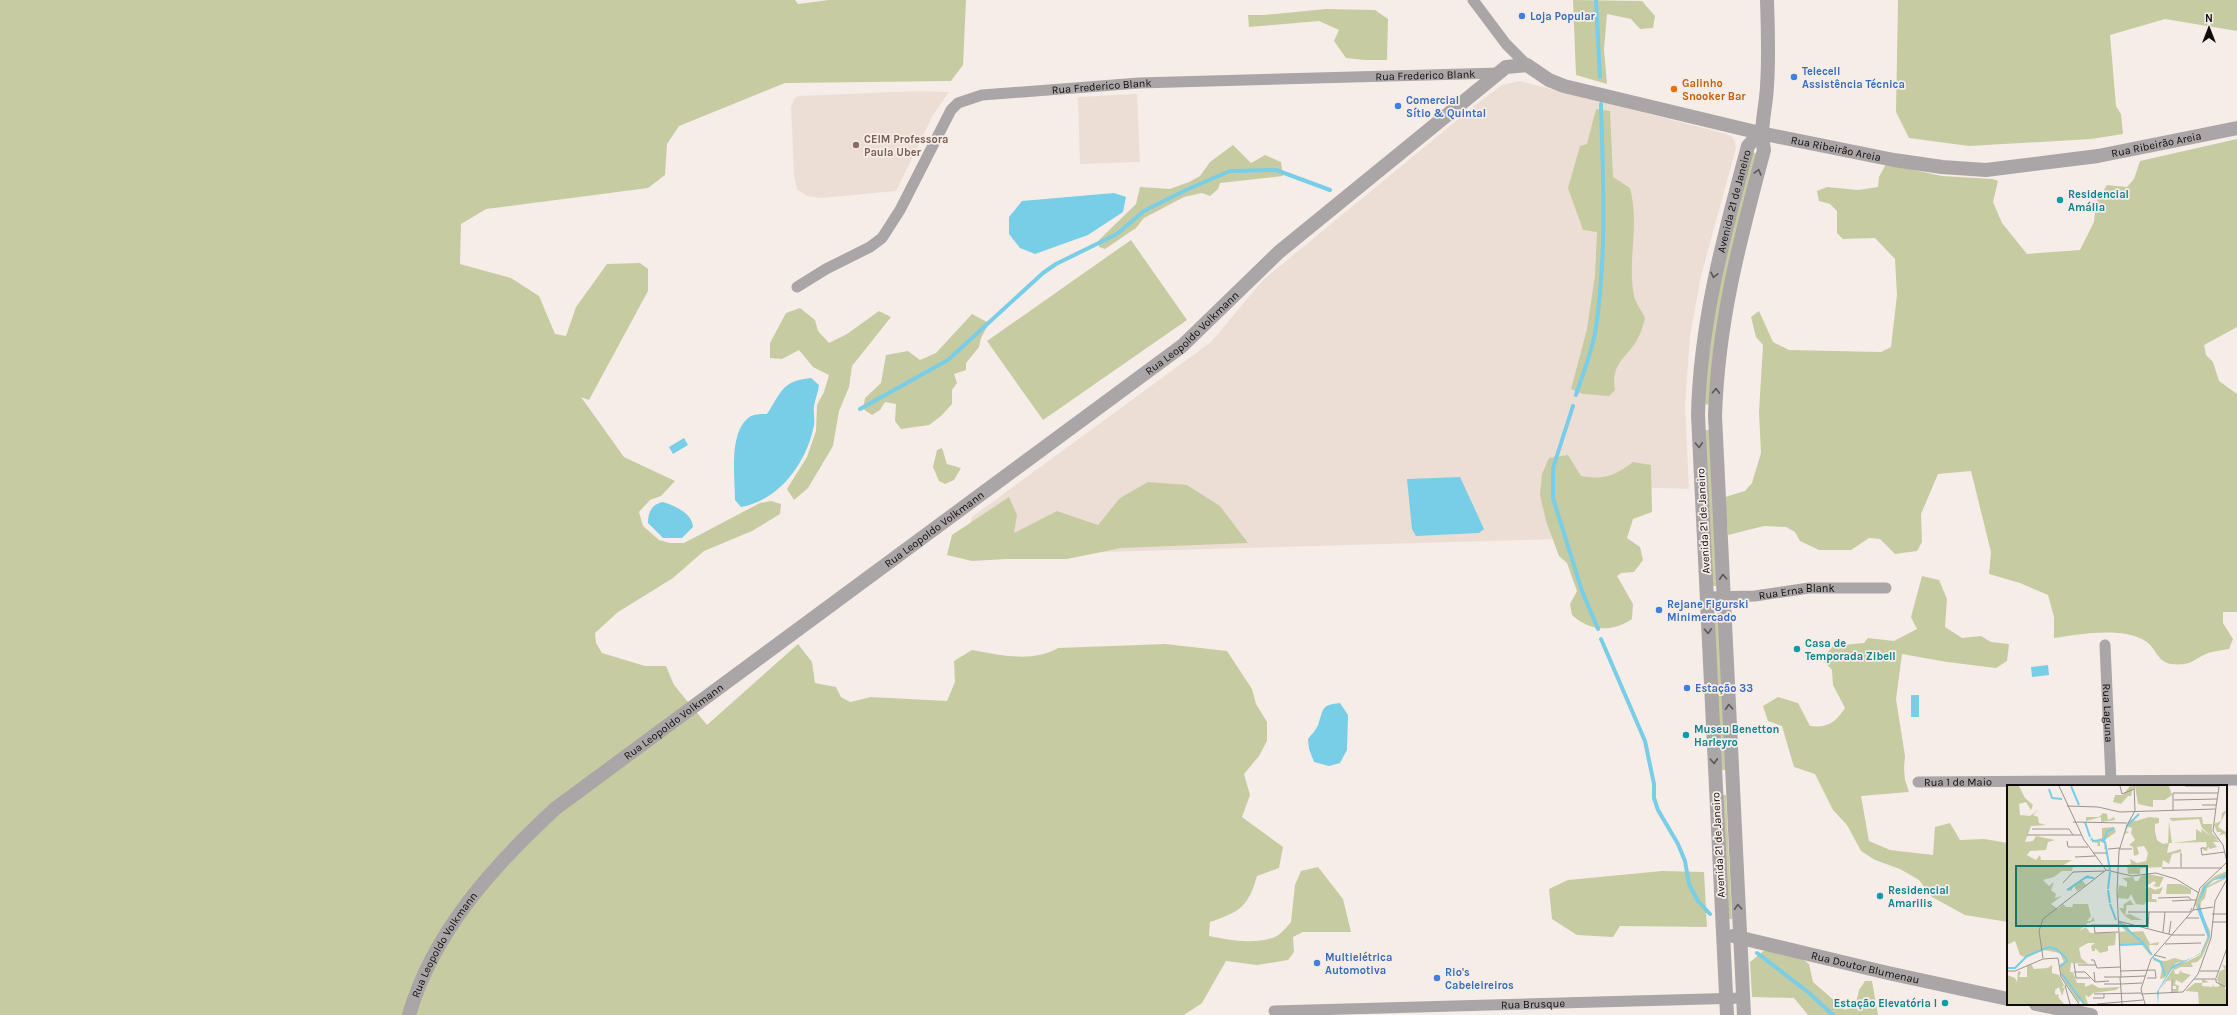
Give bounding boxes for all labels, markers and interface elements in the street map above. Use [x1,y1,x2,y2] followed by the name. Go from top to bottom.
[2189,8,2229,48] north arrow
[1530,10,1596,23] place label: Loja Popular
[1517,11,1527,21] marker: Loja Popular
[2205,12,2213,25] text: N
[1802,65,1905,91] place label: Telecell Assistência Técnica
[1375,68,1476,83] street label: Rua Frederico Blank
[1789,72,1799,82] marker: Telecell Assistência Técnica
[1051,77,1152,97] street label: Rua Frederico Blank
[1682,77,1746,103] place label: Galinho Snooker Bar
[1669,84,1679,94] marker: Galinho Snooker Bar
[1406,94,1486,120] place label: Comercial Sítio & Quintal
[1393,101,1403,111] marker: Comercial Sítio & Quintal
[2110,129,2202,160] street label: Rua Ribeirão Areia
[864,133,949,159] place label: CEIM Professora Paula Uber
[1790,133,1882,164] street label: Rua Ribeirão Areia
[851,140,861,150] marker: CEIM Professora Paula Uber
[1715,148,1754,254] street label: Avenida 21 de Janeiro
[1753,169,1762,176] one-way arrow
[2068,188,2129,214] place label: Residencial Amália
[2055,195,2065,205] marker: Residencial Amália
[1711,271,1719,278] one-way arrow
[1143,289,1242,378] street label: Rua Leopoldo Volkmann
[1712,388,1721,394] one-way arrow
[1695,442,1704,448] one-way arrow
[1694,468,1713,574] street label: Avenida 21 de Janeiro
[882,488,987,570] street label: Rua Leopoldo Volkmann
[1719,574,1727,580] one-way arrow
[1758,582,1835,602] street label: Rua Erna Blank
[1667,598,1749,624] place label: Rejane Figurski Minimercado
[1654,605,1664,615] marker: Rejane Figurski Minimercado
[1704,628,1713,634] one-way arrow
[1805,637,1896,663] place label: Casa de Temporada Zibell
[1792,644,1802,654] marker: Casa de Temporada Zibell
[621,681,726,763] street label: Rua Leopoldo Volkmann
[1695,682,1753,695] place label: Estação 33
[1682,683,1692,693] marker: Estação 33
[2100,683,2115,743] street label: Rua Laguna
[1725,704,1733,710] one-way arrow
[1694,723,1779,749] place label: Museu Benetton Harleyro
[1681,730,1691,740] marker: Museu Benetton Harleyro
[1710,758,1719,764] one-way arrow
[1924,776,1992,789] street label: Rua 1 de Maio
[2007,785,2227,1005] inset map
[1709,792,1728,898] street label: Avenida 21 de Janeiro
[1888,884,1949,910] place label: Residencial Amarilis
[409,890,480,1000] street label: Rua Leopoldo Volkmann
[1875,891,1885,901] marker: Residencial Amarilis
[1734,904,1743,910] one-way arrow
[1810,949,1921,987] street label: Rua Doutor Blumenau
[1325,951,1392,977] place label: Multielétrica Automotiva
[1312,958,1322,968] marker: Multielétrica Automotiva
[1445,966,1514,992] place label: Rio's Cabeleireiros
[1432,973,1442,983] marker: Rio's Cabeleireiros
[1501,997,1566,1012] street label: Rua Brusque
[1834,997,1937,1010] place label: Estação Elevatória I
[1940,998,1950,1008] marker: Estação Elevatória I

